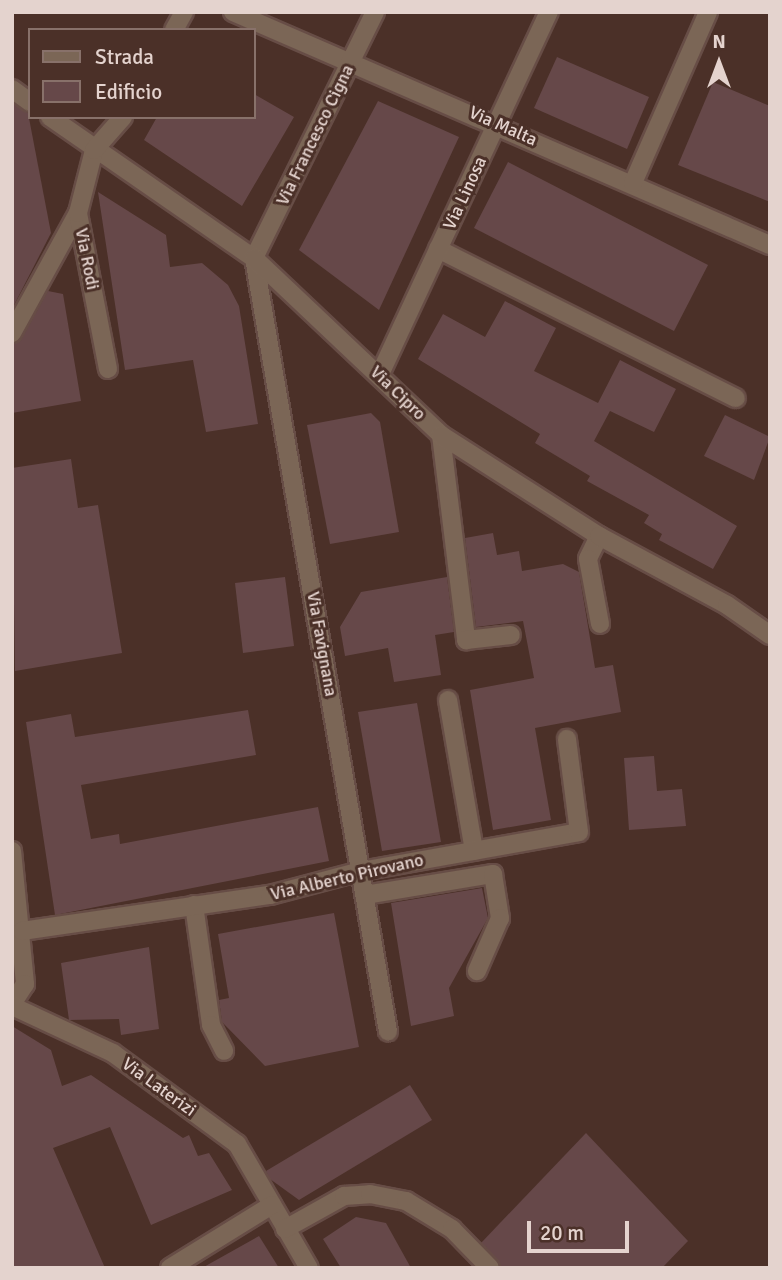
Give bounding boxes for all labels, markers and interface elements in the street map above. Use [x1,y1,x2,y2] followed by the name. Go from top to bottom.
[28,28,256,119] legend
[684,28,754,98] north arrow
[712,30,726,54] text: N
[95,44,154,70] text: Strada
[272,61,358,209] street label: Via Francesco Cigna
[95,79,162,105] text: Edificio
[466,101,540,151] street label: Via Malta
[439,153,491,233] street label: Via Linosa
[70,226,104,292] street label: Via Rodi
[366,361,430,425] street label: Via Cipro
[302,590,342,698] street label: Via Favignana
[268,849,426,905] street label: Via Alberto Pirovano
[118,1053,200,1121] street label: Via Laterizi
[530,1206,632,1250] scale bar
[540,1220,584,1246] text: 20 m

